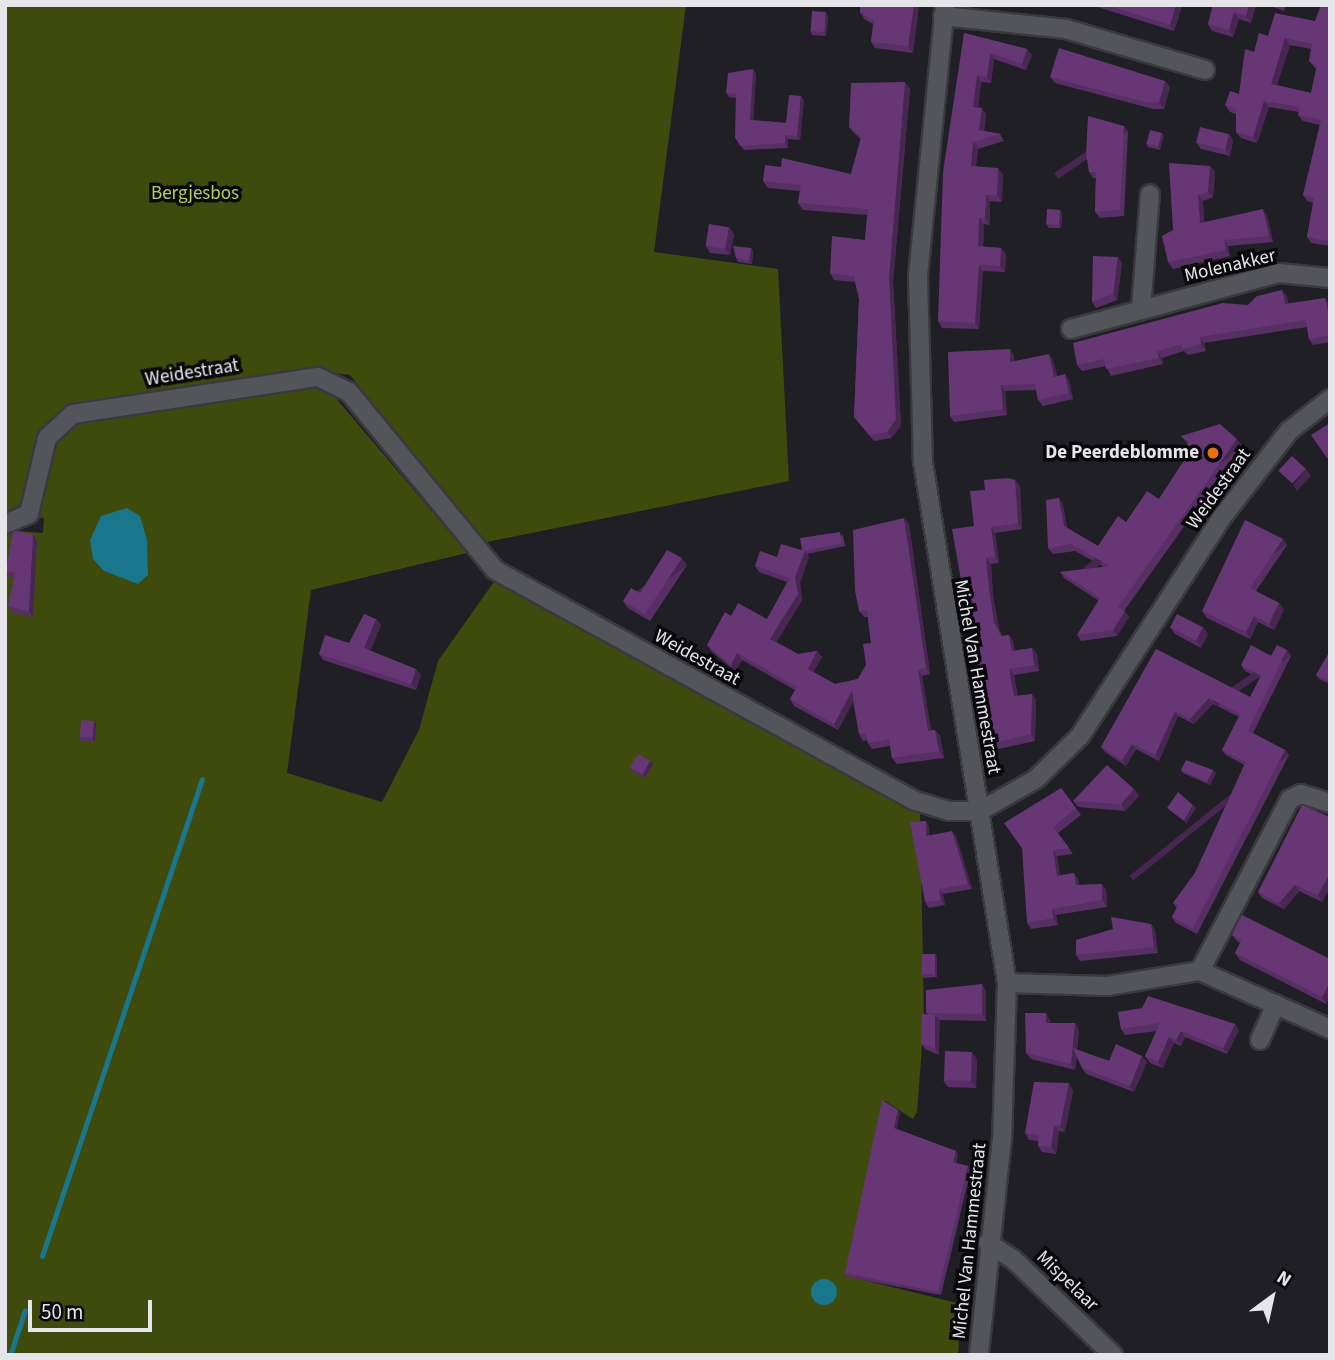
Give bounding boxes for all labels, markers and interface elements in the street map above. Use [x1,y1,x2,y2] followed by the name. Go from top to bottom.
[151,183,239,205] park label: Bergjesbos
[1182,244,1278,288] street label: Molenakker
[144,354,240,392] street label: Weidestraat
[1045,442,1199,464] place label: De Peerdeblomme
[1182,444,1256,534] street label: Weidestraat
[1205,445,1221,461] marker: De Peerdeblomme
[949,578,1005,776] street label: Michel Van Hammestraat
[650,625,744,691] street label: Weidestraat
[948,1142,992,1340] street label: Michel Van Hammestraat
[1031,1246,1103,1316] street label: Mispelaar
[1237,1262,1307,1332] north arrow
[1271,1264,1296,1294] text: N
[32,1286,156,1330] scale bar
[41,1297,83,1327] text: 50 m

